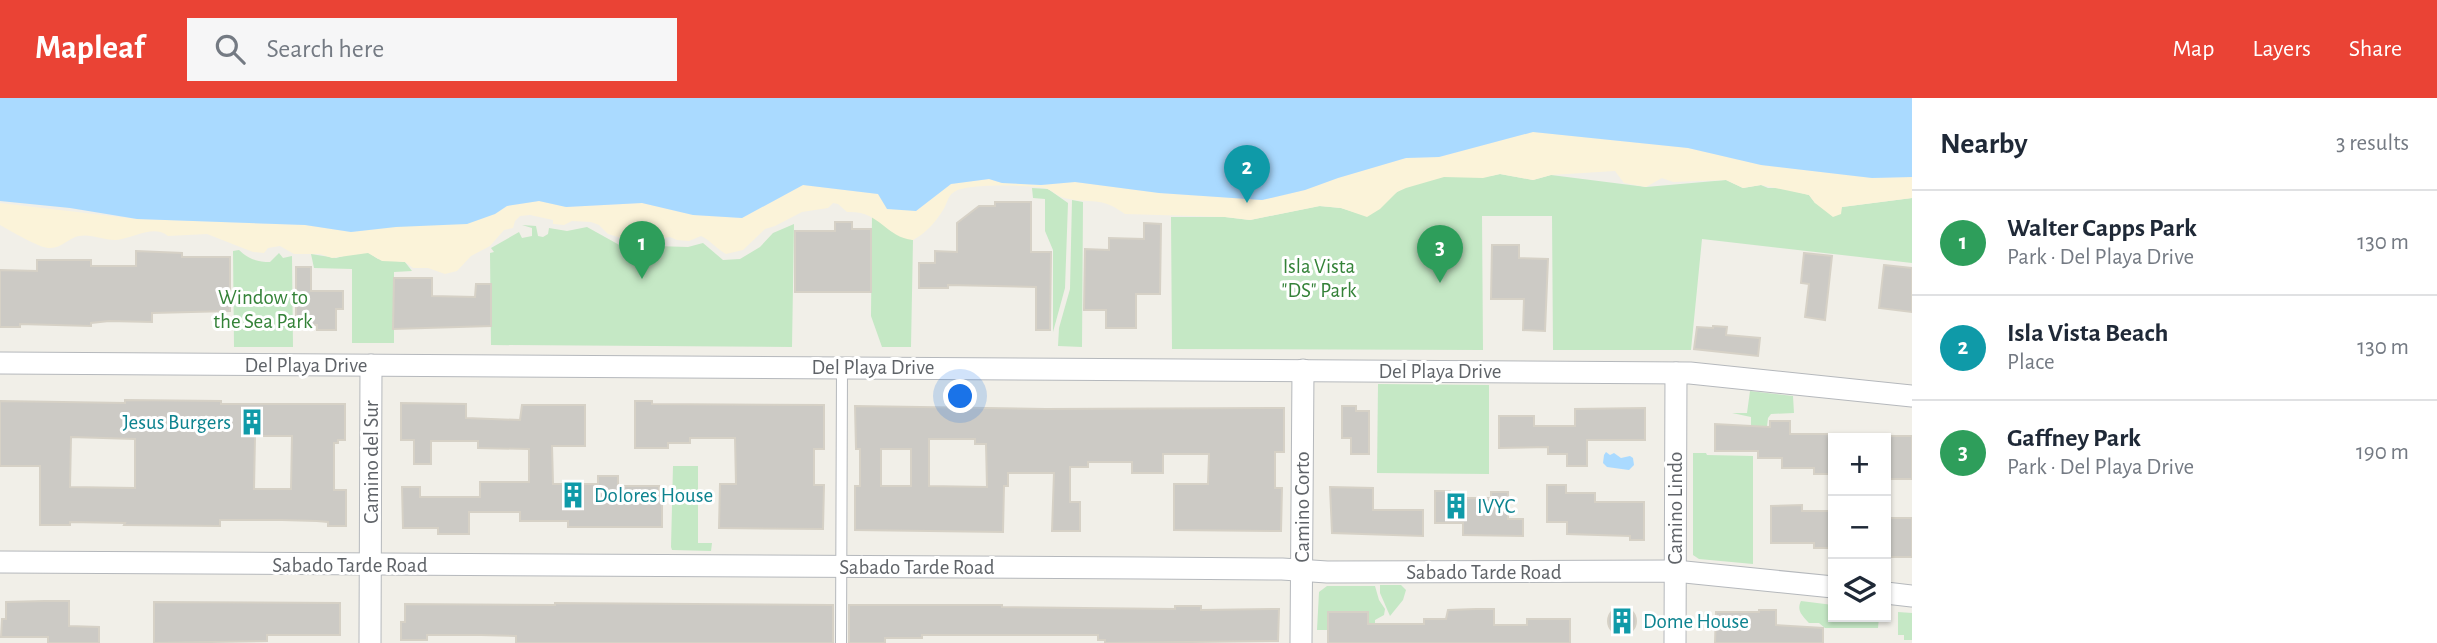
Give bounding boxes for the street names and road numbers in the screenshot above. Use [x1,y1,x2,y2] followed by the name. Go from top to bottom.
[245,355,367,376] street label: Del Playa Drive
[812,357,934,378] street label: Del Playa Drive
[1379,361,1501,382] street label: Del Playa Drive
[361,400,382,524] street label: Camino del Sur
[1292,451,1313,563] street label: Camino Corto
[1665,452,1686,564] street label: Camino Lindo
[272,555,428,576] street label: Sabado Tarde Road
[839,557,995,578] street label: Sabado Tarde Road
[1406,562,1562,583] street label: Sabado Tarde Road

